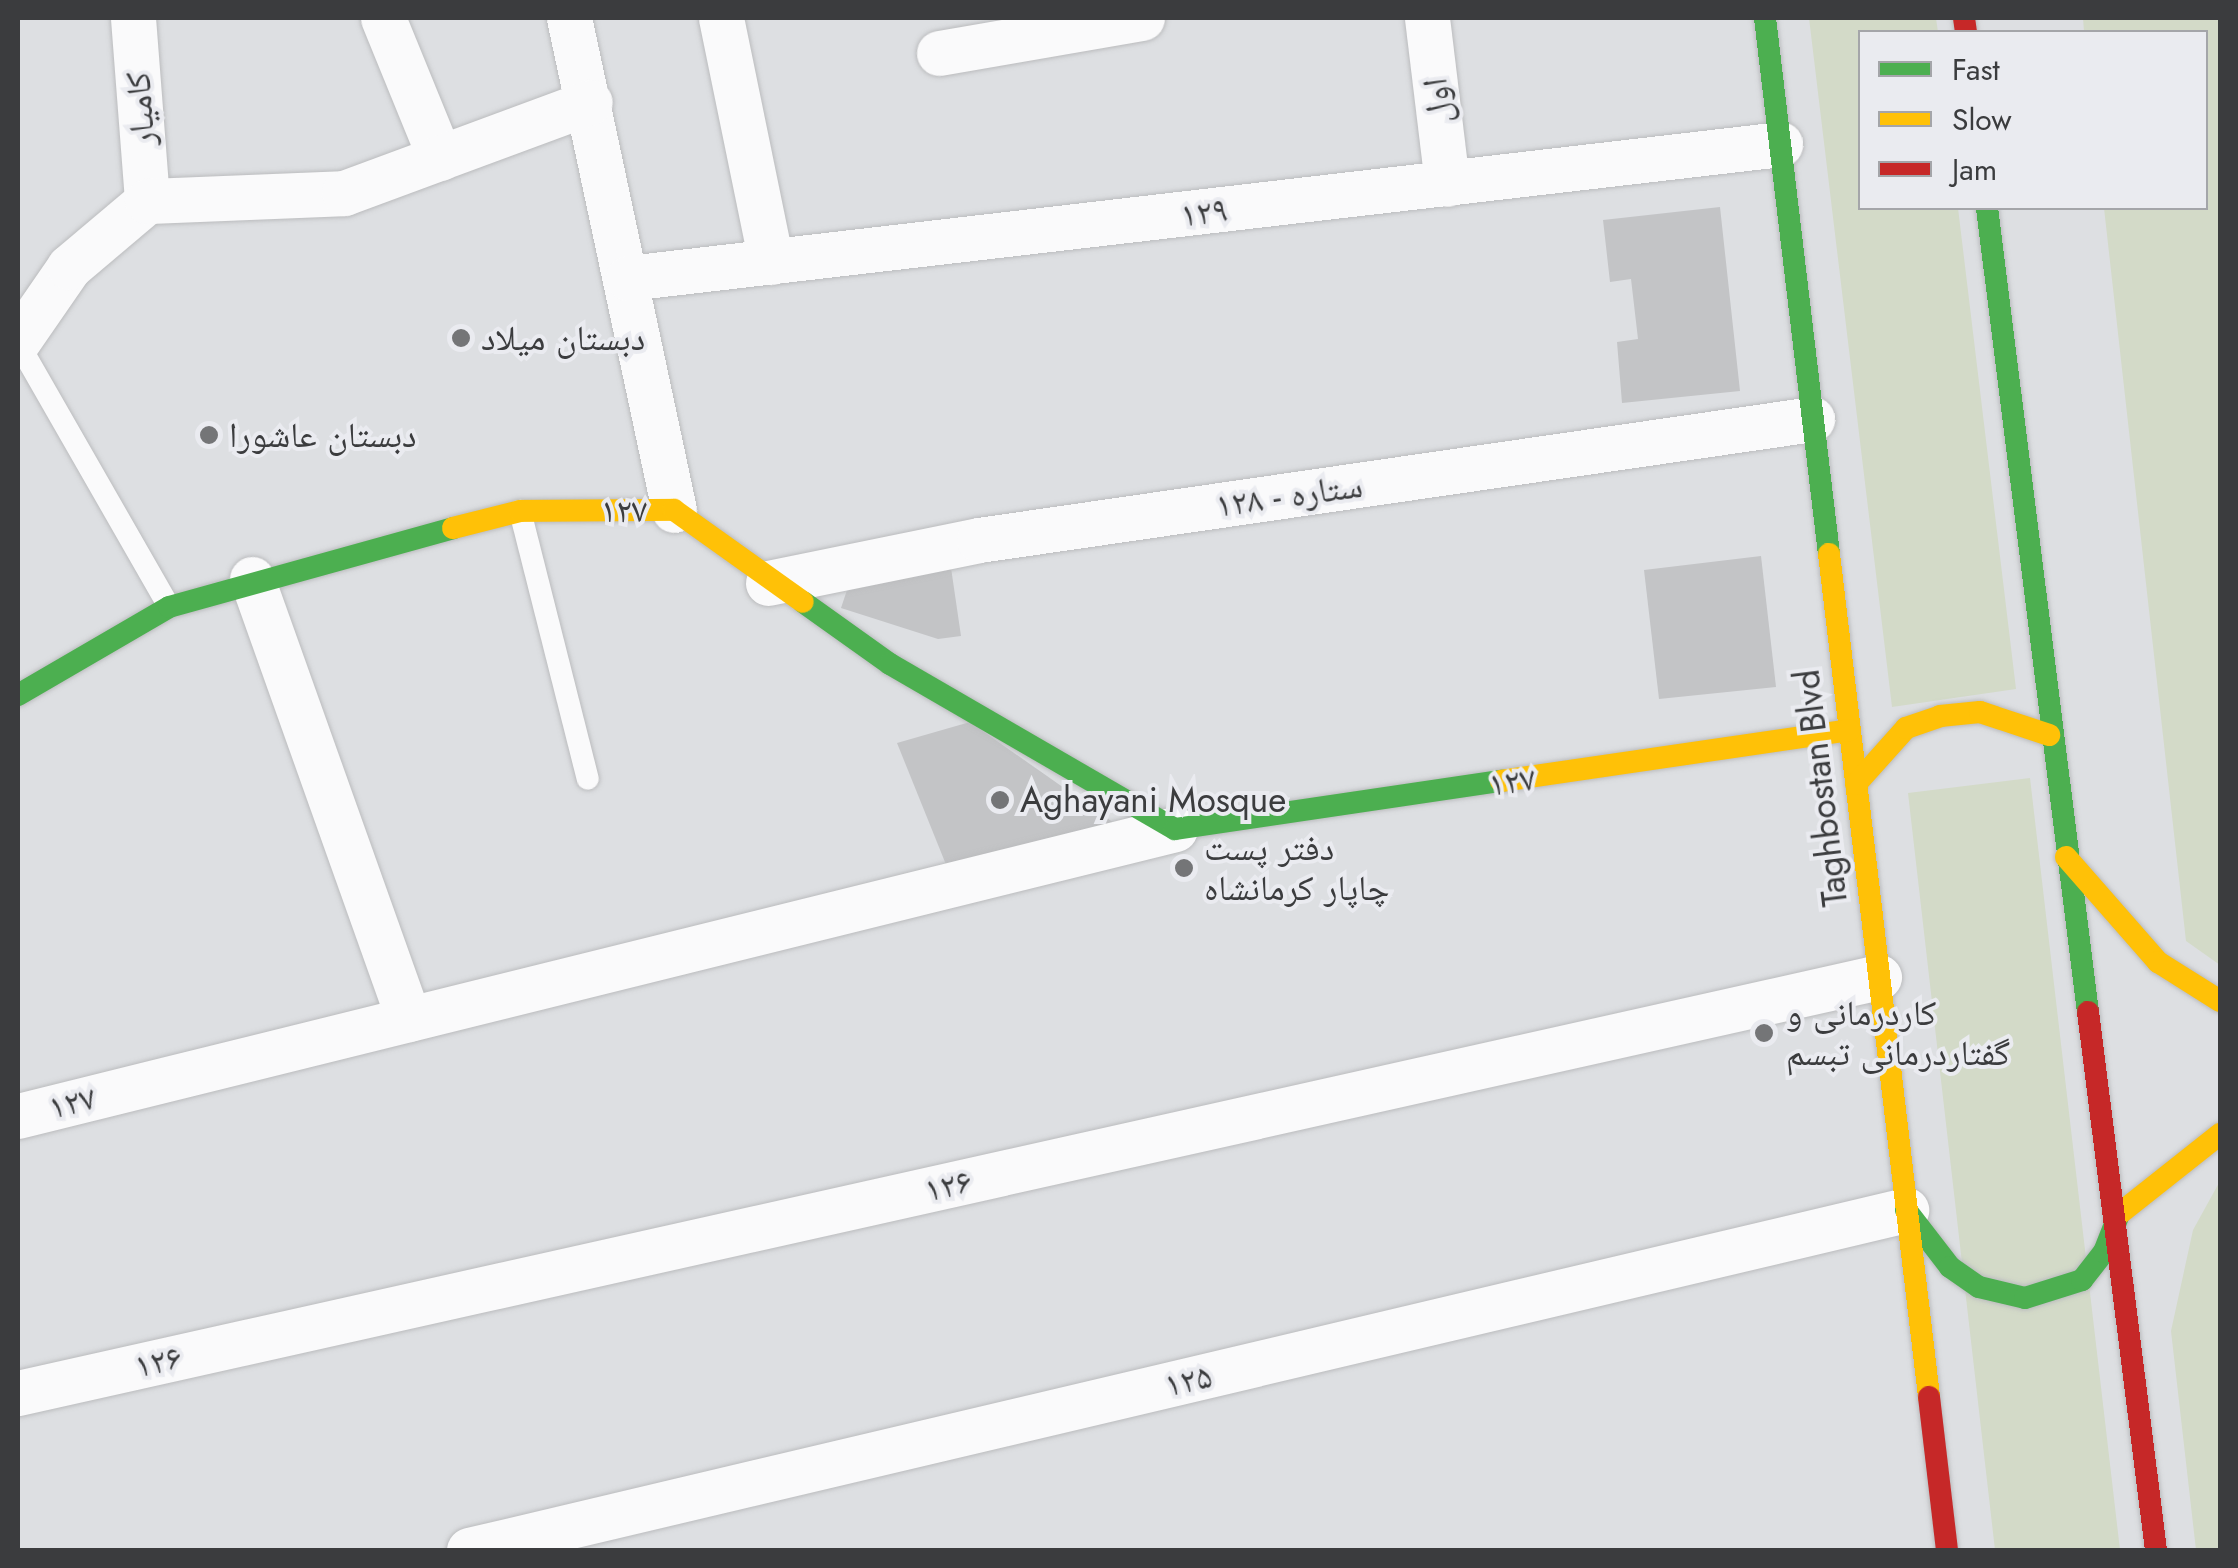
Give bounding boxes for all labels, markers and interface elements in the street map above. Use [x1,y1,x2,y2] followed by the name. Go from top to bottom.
[1858,30,2208,210] legend
[1952,48,2000,91] text: Fast
[116,70,164,148] street label: کامیار
[1413,76,1461,126] street label: اول
[1952,98,2012,141] text: Slow
[1952,148,1997,191] text: Jam
[1178,188,1230,236] street label: ۱۲۹
[481,317,645,359] place label: دبستان میلاد
[450,327,472,349] marker: دبستان میلاد
[229,414,417,456] place label: دبستان عاشورا
[198,424,220,446] marker: دبستان عاشورا
[1213,464,1365,526] street label: ۱۲۸ - ستاره
[600,489,648,531] street label: ۱۲۷
[1786,667,1856,909] street label: Taghbostan Blvd
[1486,757,1538,805] street label: ۱۲۷
[1020,779,1286,821] place label: Aghayani Mosque
[989,789,1011,811] marker: Aghayani Mosque
[1204,827,1389,909] place label: دفتر پست چاپار کرمانشاه
[1173,857,1195,879] marker: دفتر پست چاپار کرمانشاه
[1786,992,2010,1074] place label: کاردرمانی و گفتاردرمانی تبسم
[1751,1020,1777,1046] marker: کاردرمانی و گفتاردرمانی تبسم
[44,1076,100,1128] street label: ۱۲۷
[920,1159,976,1211] street label: ۱۲۶
[130,1335,186,1387] street label: ۱۲۶
[1160,1354,1216,1406] street label: ۱۲۵

